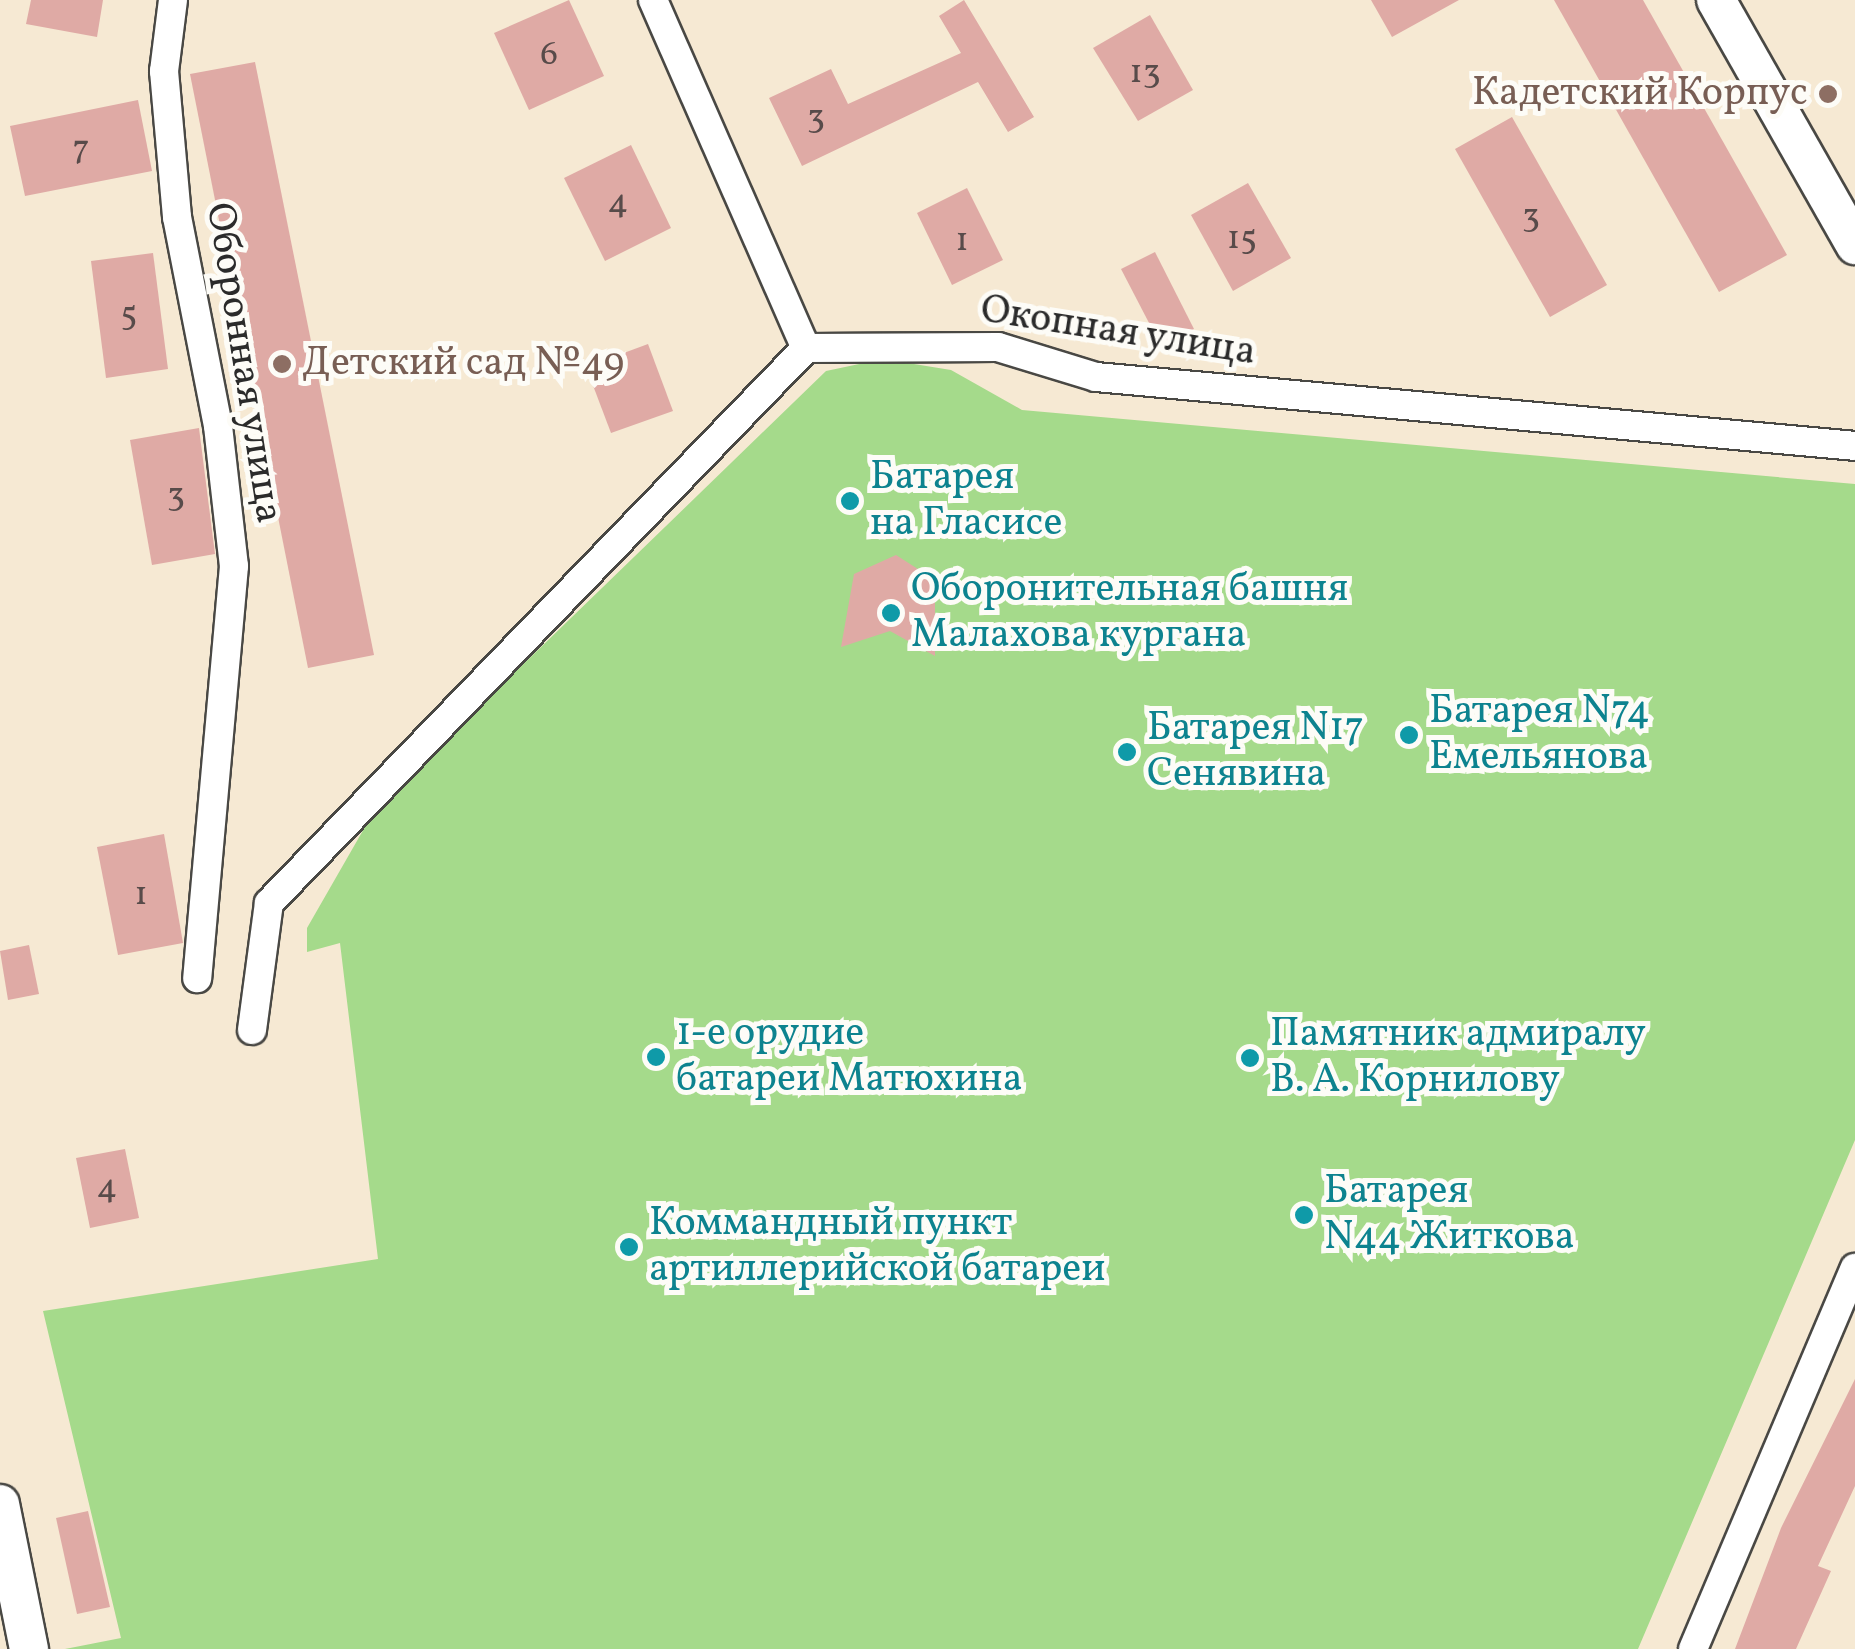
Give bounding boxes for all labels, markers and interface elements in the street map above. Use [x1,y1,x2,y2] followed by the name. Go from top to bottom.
[540,34,558,76] house number: 6
[1129,52,1161,94] house number: 13
[1472,70,1808,118] place label: Кадетский Корпус
[1817,83,1839,105] marker: Кадетский Корпус
[807,97,825,139] house number: 3
[73,128,89,170] house number: 7
[608,182,628,224] house number: 4
[1522,196,1540,238] house number: 3
[194,199,292,527] street label: Оборонная улица
[1227,218,1257,260] house number: 15
[955,220,969,262] house number: 1
[976,286,1260,378] street label: Окопная улица
[121,294,137,336] house number: 5
[302,340,624,388] place label: Детский сад №49
[271,353,293,375] marker: Детский сад №49
[870,454,1062,548] place label: Батарея на Гласисе
[167,475,185,517] house number: 3
[839,490,861,512] marker: Батарея на Гласисе
[911,566,1348,660] place label: Оборонительная башня Малахова кургана
[880,602,902,624] marker: Оборонительная башня Малахова кургана
[1429,688,1650,782] place label: Батарея N74 Емельянова
[1147,705,1364,799] place label: Батарея N17 Сенявина
[1398,724,1420,746] marker: Батарея N74 Емельянова
[1116,741,1138,763] marker: Батарея N17 Сенявина
[134,874,148,916] house number: 1
[676,1010,1023,1104] place label: 1-е орудие батареи Матюхина
[1270,1011,1646,1105] place label: Памятник адмиралу В. А. Корнилову
[645,1046,667,1068] marker: 1-е орудие батареи Матюхина
[1239,1047,1261,1069] marker: Памятник адмиралу В. А. Корнилову
[97,1167,117,1209] house number: 4
[1324,1168,1575,1262] place label: Батарея N44 Житкова
[649,1200,1106,1294] place label: Коммандный пункт артиллерийской батареи
[1293,1204,1315,1226] marker: Батарея N44 Житкова
[618,1236,640,1258] marker: Коммандный пункт артиллерийской батареи

